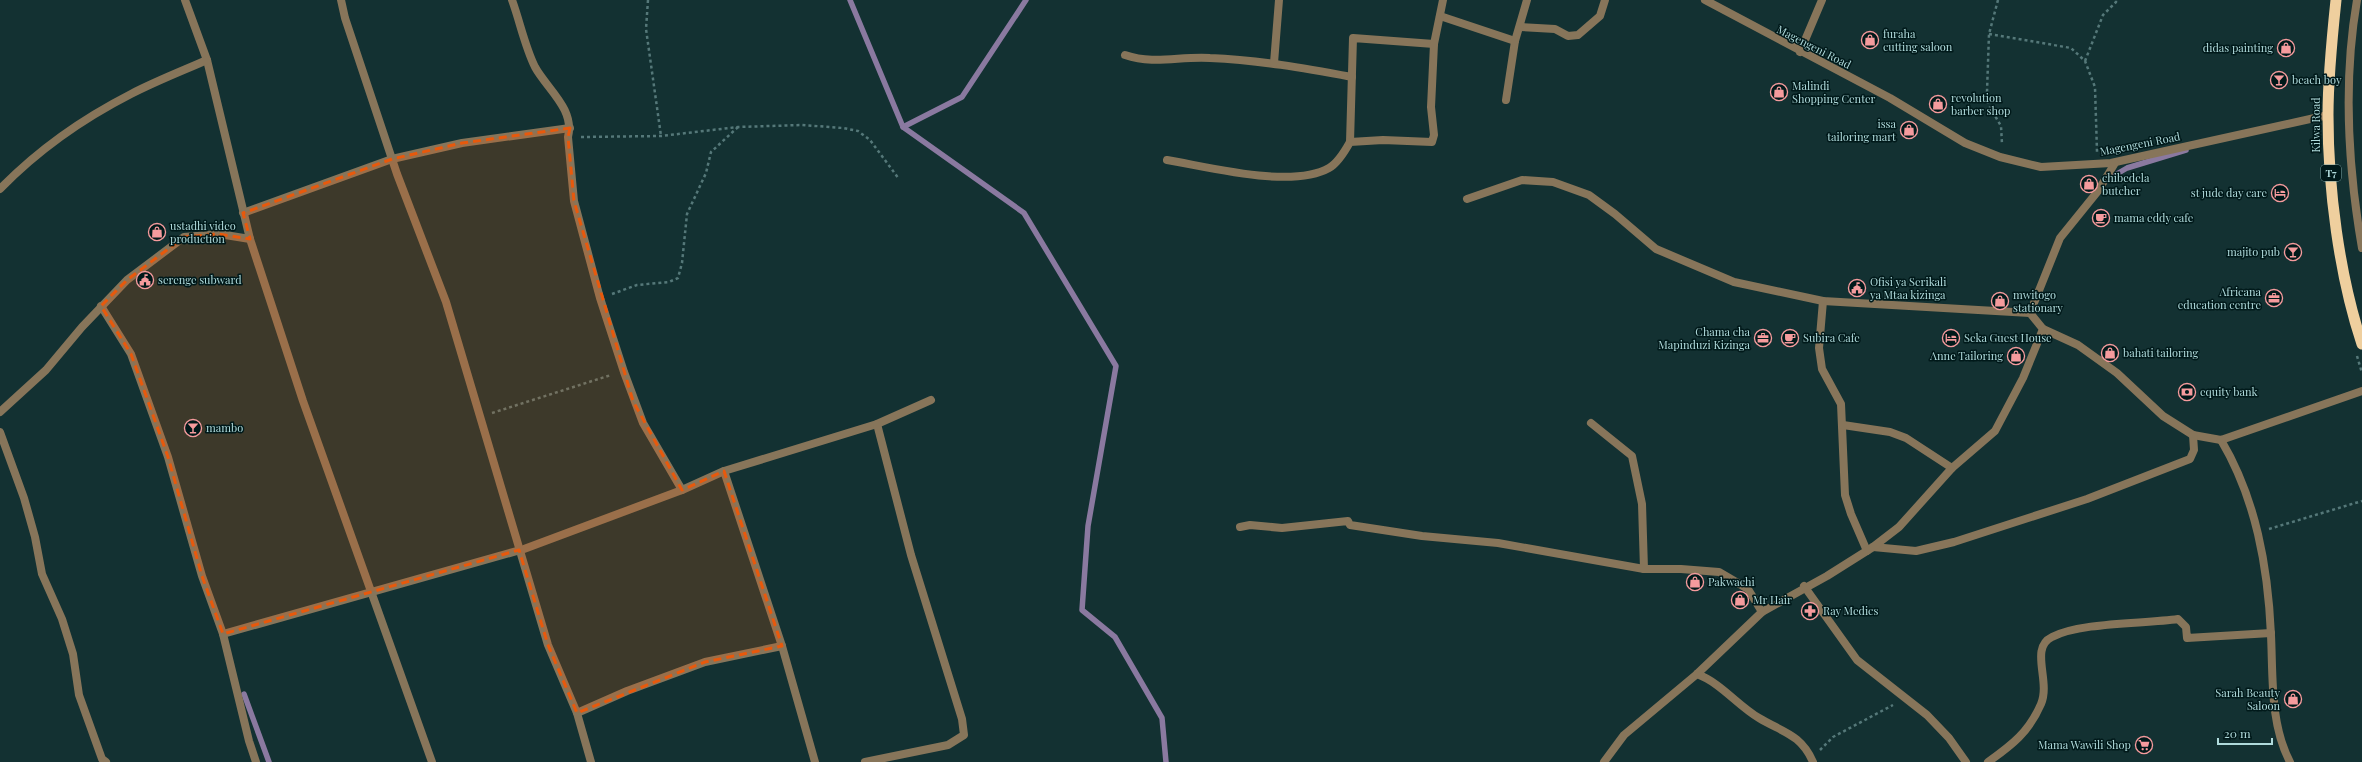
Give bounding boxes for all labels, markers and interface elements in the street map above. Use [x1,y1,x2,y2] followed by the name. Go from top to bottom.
[1774,21,1855,72] street label: Magengeni Road
[1883,26,1953,54] place label: furaha cutting saloon
[1860,30,1880,50] shop icon: furaha cutting saloon
[2276,38,2296,58] shop icon: didas painting
[2203,40,2273,55] place label: didas painting
[2269,70,2289,90] bar icon: beach boy
[2292,72,2342,87] place label: beach boy
[1792,78,1876,106] place label: Malindi Shopping Center
[1769,82,1789,102] shop icon: Malindi Shopping Center
[1951,90,2010,118] place label: revolution barber shop
[1928,94,1948,114] shop icon: revolution barber shop
[2308,97,2323,153] street label: Kilwa Road
[1827,116,1897,144] place label: issa tailoring mart
[1899,120,1919,140] shop icon: issa tailoring mart
[2098,128,2182,159] street label: Magengeni Road
[2321,165,2341,181] road number: T7
[2102,170,2150,198] place label: chibedela butcher
[2079,174,2099,194] shop icon: chibedela butcher
[2270,183,2290,203] hotel icon: st jude day care
[2191,185,2267,200] place label: st jude day care
[2091,208,2111,228] cafe icon: mama eddy cafe
[2114,210,2194,225] place label: mama eddy cafe
[170,218,236,246] place label: ustadhi video production
[147,222,167,242] shop icon: ustadhi video production
[2283,242,2303,262] bar icon: majito pub
[2227,244,2280,259] place label: majito pub
[135,270,155,290] public building icon: serenge subward
[158,272,242,287] place label: serenge subward
[1869,274,1946,302] place label: Ofisi ya Serikali ya Mtaa kizinga
[1847,278,1867,298] public building icon: Ofisi ya Serikali ya Mtaa kizinga
[2178,284,2262,312] place label: Africana education centre
[2013,287,2063,315] place label: mwitogo stationary
[2264,288,2284,308] office icon: Africana education centre
[1990,291,2010,311] shop icon: mwitogo stationary
[1658,324,1751,352] place label: Chama cha Mapinduzi Kizinga
[1753,328,1773,348] office icon: Chama cha Mapinduzi Kizinga
[1780,328,1800,348] cafe icon: Subira Cafe
[1941,328,1961,348] hotel icon: Seka Guest House
[1803,330,1860,345] place label: Subira Cafe
[1964,330,2052,345] place label: Seka Guest House
[2100,343,2120,363] shop icon: bahati tailoring
[2123,345,2199,360] place label: bahati tailoring
[2006,346,2026,366] shop icon: Anne Tailoring
[1929,348,2003,363] place label: Anne Tailoring
[2177,382,2197,402] bank icon: equity bank
[2200,384,2258,399] place label: equity bank
[183,418,203,438] bar icon: mambo
[206,420,243,435] place label: mambo
[1685,572,1705,592] shop icon: Pakwachi
[1708,574,1755,589] place label: Pakwachi
[1730,590,1750,610] shop icon: Mr Hair
[1753,592,1792,607] place label: Mr Hair
[1800,601,1820,621] pharmacy icon: Ray Medics
[1823,603,1878,618] place label: Ray Medics
[2215,685,2280,713] place label: Sarah Beauty Saloon
[2283,689,2303,709] shop icon: Sarah Beauty Saloon
[2218,720,2272,746] scale bar
[2224,725,2251,741] text: 20 m
[2134,735,2154,755] supermarket icon: Mama Wawili Shop
[2038,737,2131,752] place label: Mama Wawili Shop

